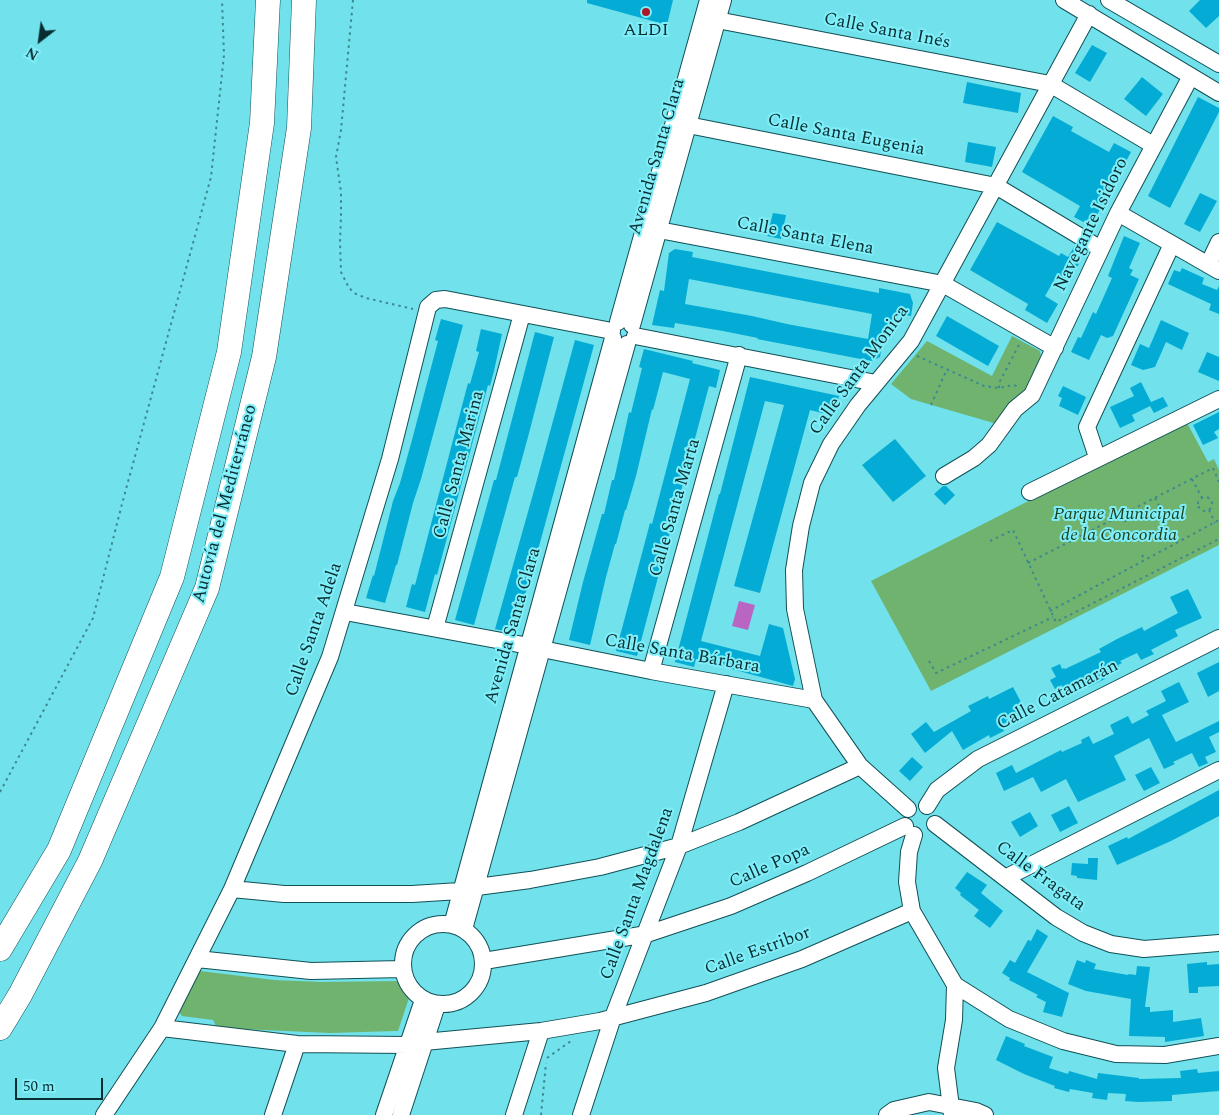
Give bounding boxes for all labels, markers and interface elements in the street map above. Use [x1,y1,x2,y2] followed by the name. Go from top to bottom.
[640,6,652,18] marker: ALDI
[822,9,952,55] street label: Calle Santa Inés
[15,15,65,65] north arrow
[623,20,669,42] place label: ALDI
[22,41,42,65] text: N
[625,76,691,238] street label: Avenida Santa Clara
[766,110,926,162] street label: Calle Santa Eugenia
[1050,155,1134,295] street label: Navegante Isidoro
[735,213,875,261] street label: Calle Santa Elena
[806,302,914,440] street label: Calle Santa Monica
[430,389,490,541] street label: Calle Santa Marina
[189,402,263,606] street label: Autovía del Mediterráneo
[646,436,706,580] street label: Calle Santa Marta
[1053,504,1185,546] park label: Parque Municipal de la Concordia
[481,545,547,707] street label: Avenida Santa Clara
[282,560,348,700] street label: Calle Santa Adela
[603,631,761,679] street label: Calle Santa Bárbara
[994,656,1122,736] street label: Calle Catamarán
[597,805,679,983] street label: Calle Santa Magdalena
[991,837,1089,917] street label: Calle Fragata
[727,840,813,894] street label: Calle Popa
[702,923,814,981] street label: Calle Estribor
[18,1068,105,1100] scale bar
[23,1075,55,1098] text: 50 m

